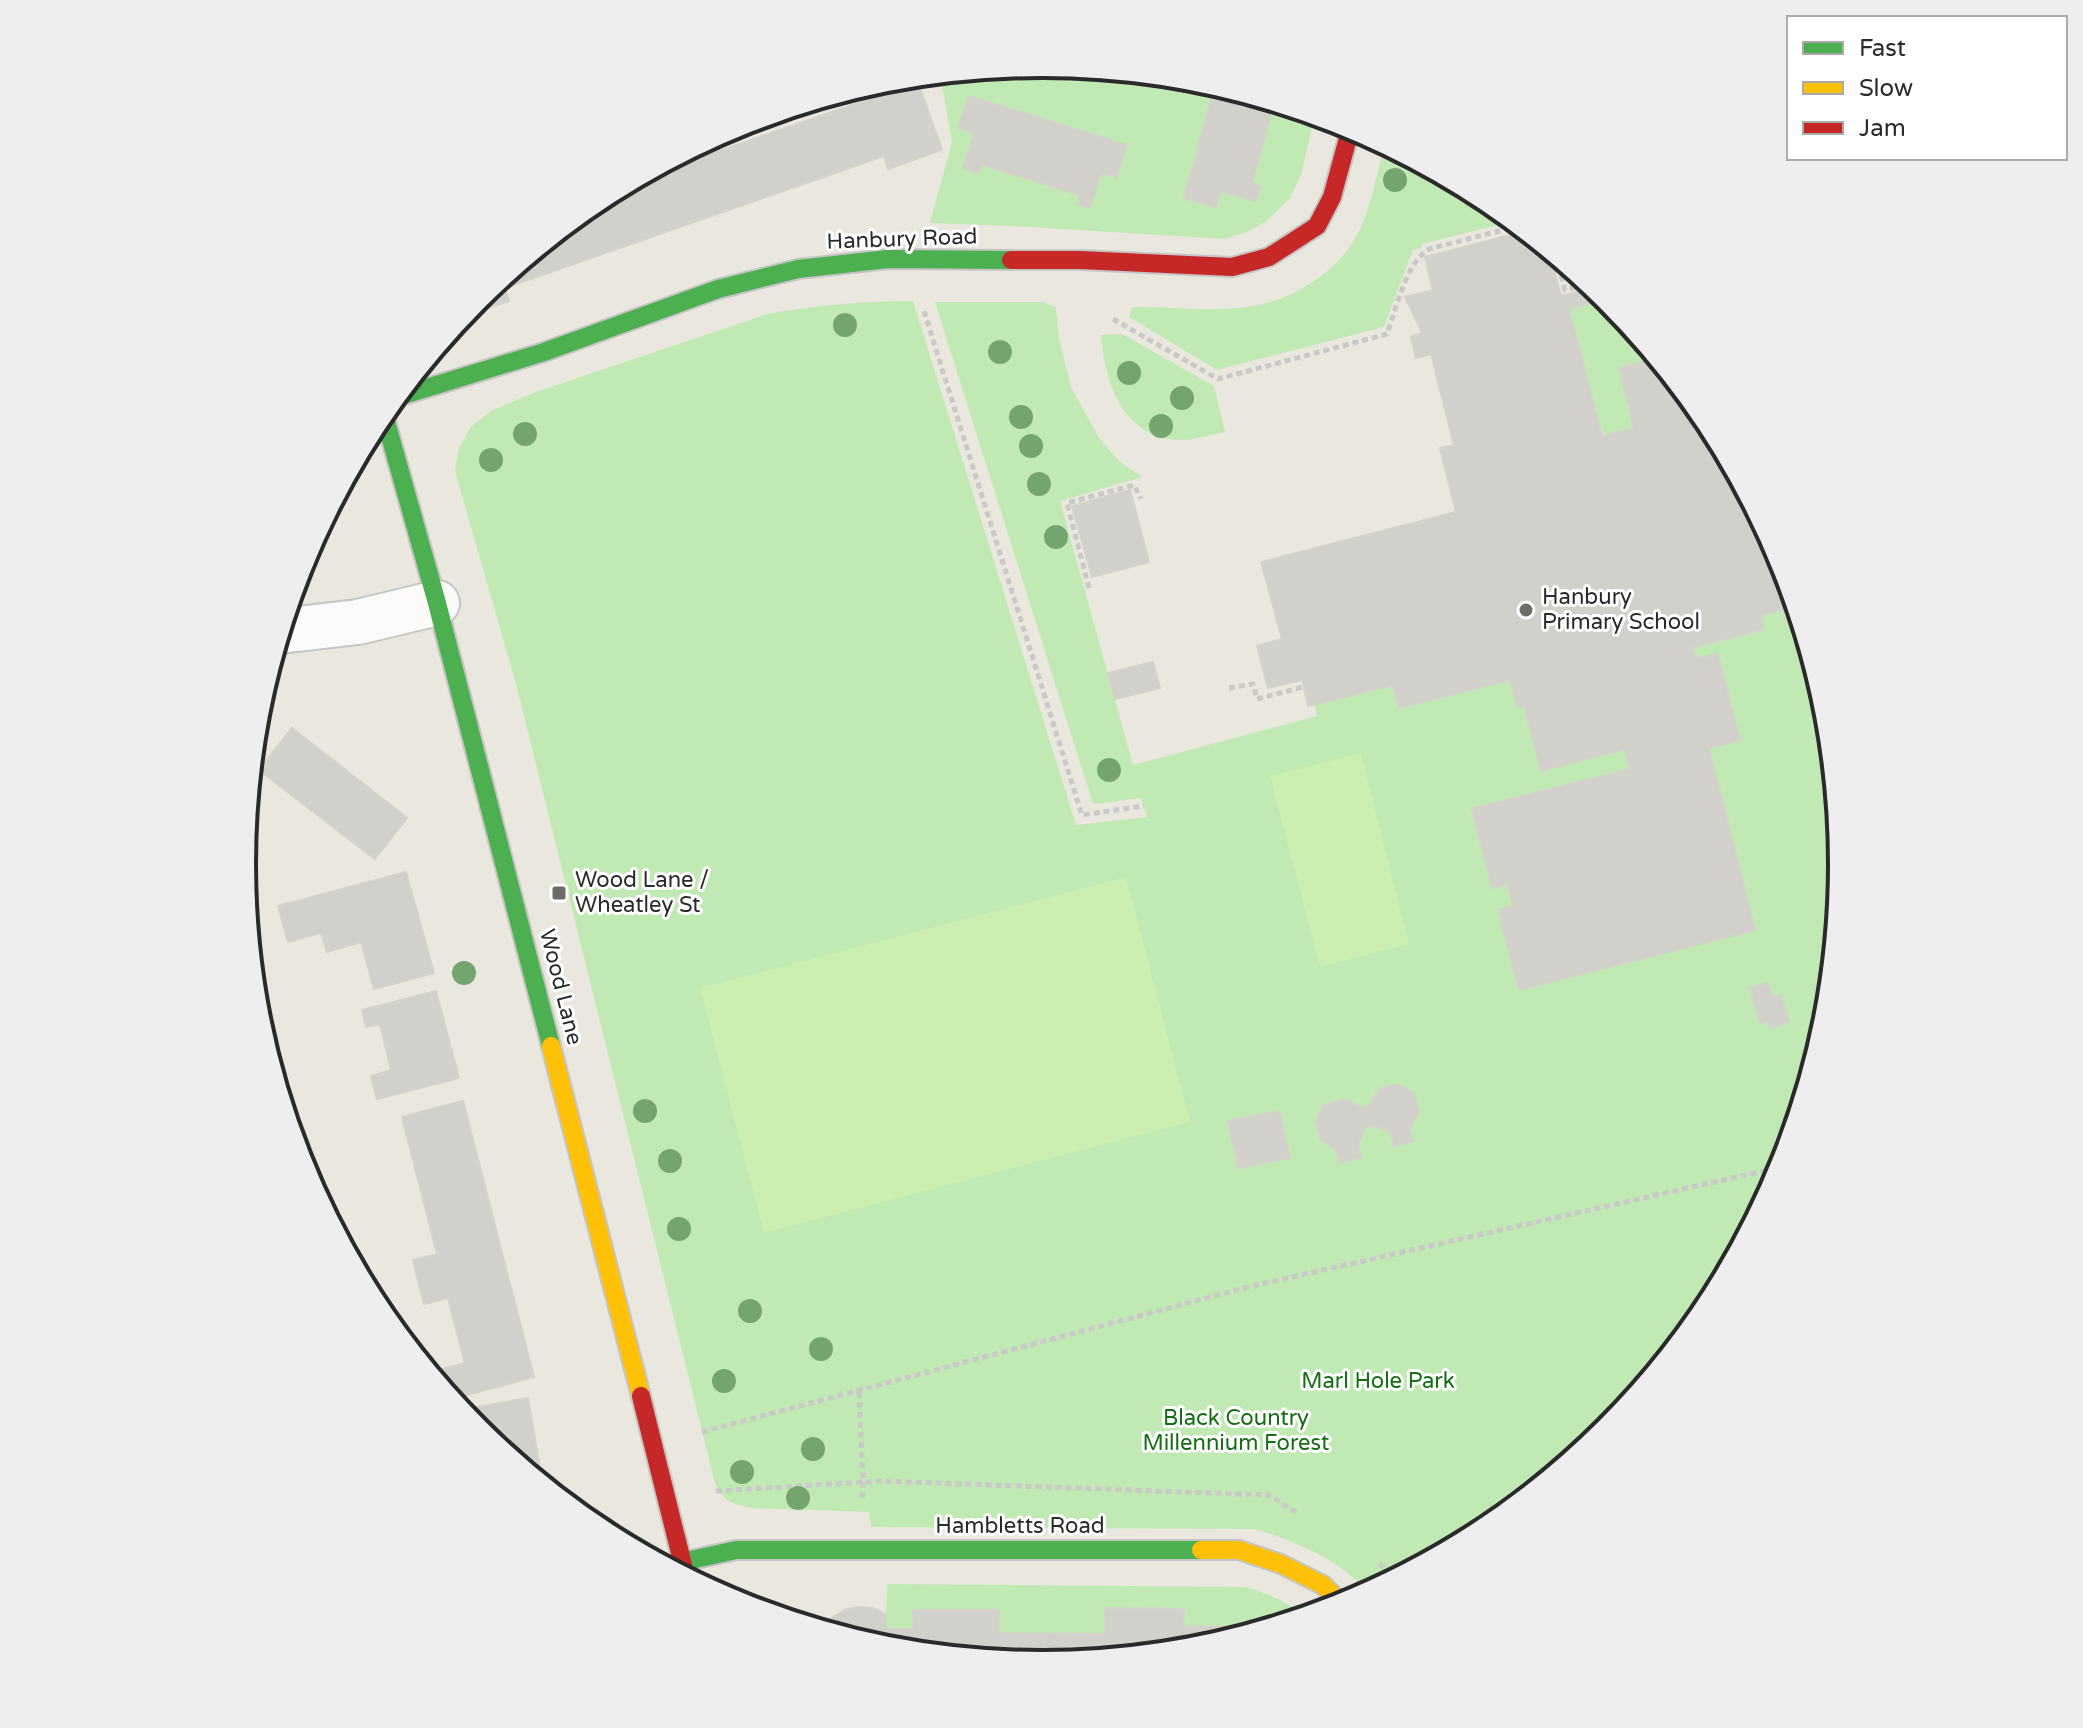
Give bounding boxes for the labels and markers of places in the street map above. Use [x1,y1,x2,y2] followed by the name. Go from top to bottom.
[1542,584,1700,635] place label: Hanbury Primary School
[1517,601,1535,619] marker: Hanbury Primary School
[575,867,709,918] place label: Wood Lane / Wheatley St
[550,884,568,902] marker: Wood Lane / Wheatley St

